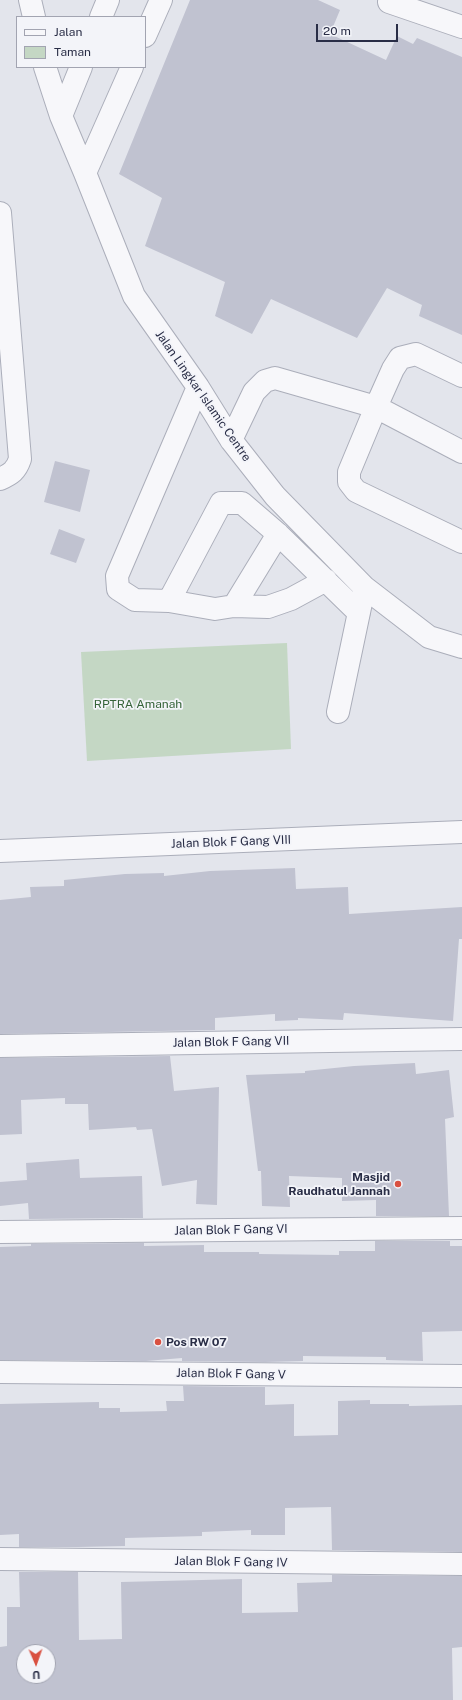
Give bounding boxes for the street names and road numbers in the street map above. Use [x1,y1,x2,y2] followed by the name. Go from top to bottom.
[152,328,254,464] street label: Jalan Lingkar Islamic Centre
[171,833,291,851] street label: Jalan Blok F Gang VIII
[172,1034,290,1050] street label: Jalan Blok F Gang VII
[174,1222,288,1238] street label: Jalan Blok F Gang VI
[176,1366,286,1382] street label: Jalan Blok F Gang V
[174,1554,288,1570] street label: Jalan Blok F Gang IV

